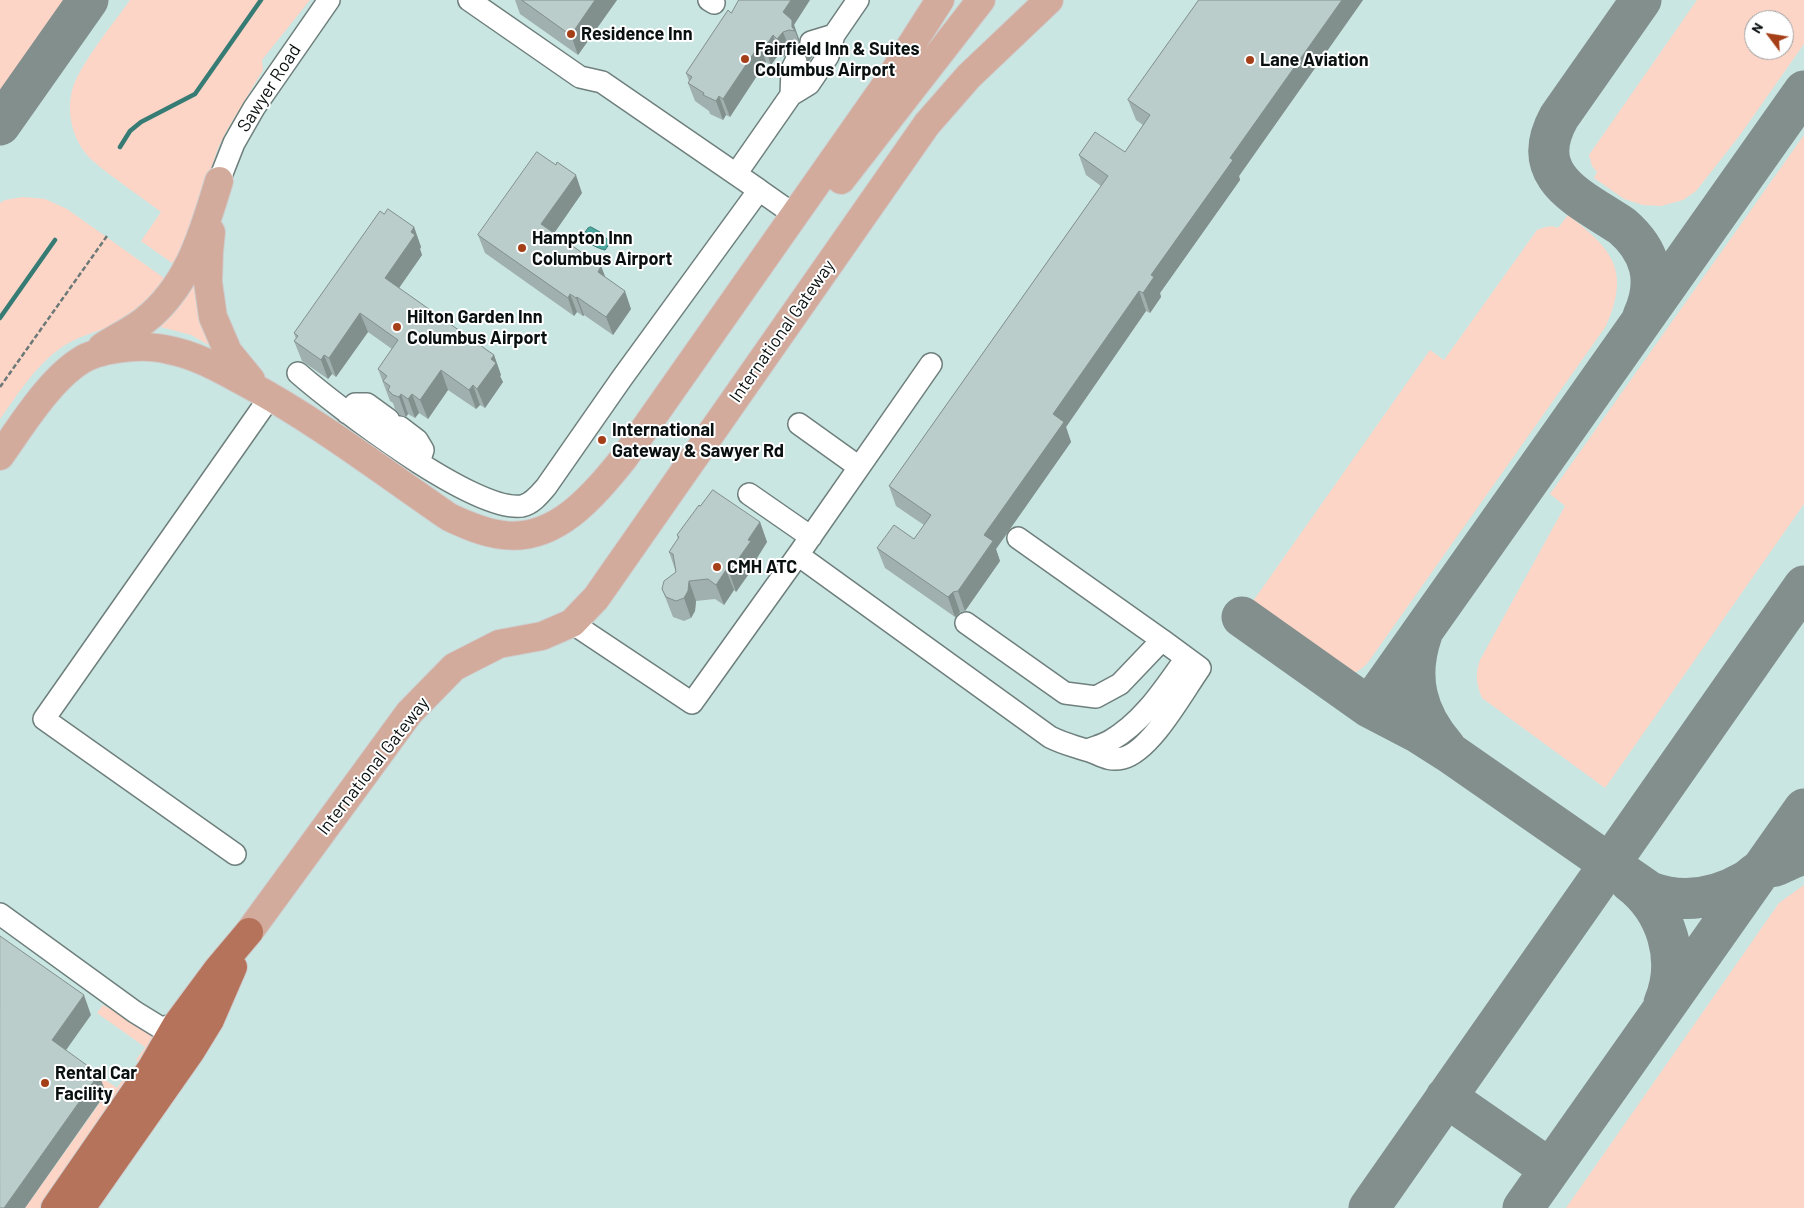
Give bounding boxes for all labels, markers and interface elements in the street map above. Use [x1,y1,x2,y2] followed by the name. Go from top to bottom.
[1744,10,1794,60] north arrow
[1747,19,1766,36] text: N
[581,23,692,45] place label: Residence Inn
[565,28,577,40] marker: Residence Inn
[755,38,920,80] place label: Fairfield Inn & Suites Columbus Airport
[233,40,305,136] street label: Sawyer Road
[1260,49,1369,71] place label: Lane Aviation
[739,53,751,65] marker: Fairfield Inn & Suites Columbus Airport
[1244,54,1256,66] marker: Lane Aviation
[532,227,672,270] place label: Hampton Inn Columbus Airport
[516,242,528,254] marker: Hampton Inn Columbus Airport
[725,256,839,406] street label: International Gateway
[407,306,547,348] place label: Hilton Garden Inn Columbus Airport
[391,321,403,333] marker: Hilton Garden Inn Columbus Airport
[612,419,784,462] place label: International Gateway & Sawyer Rd
[596,434,608,446] marker: International Gateway & Sawyer Rd
[727,556,797,578] place label: CMH ATC
[711,561,723,573] marker: CMH ATC
[312,693,434,839] street label: International Gateway
[55,1062,137,1104] place label: Rental Car Facility
[39,1077,51,1089] marker: Rental Car Facility

